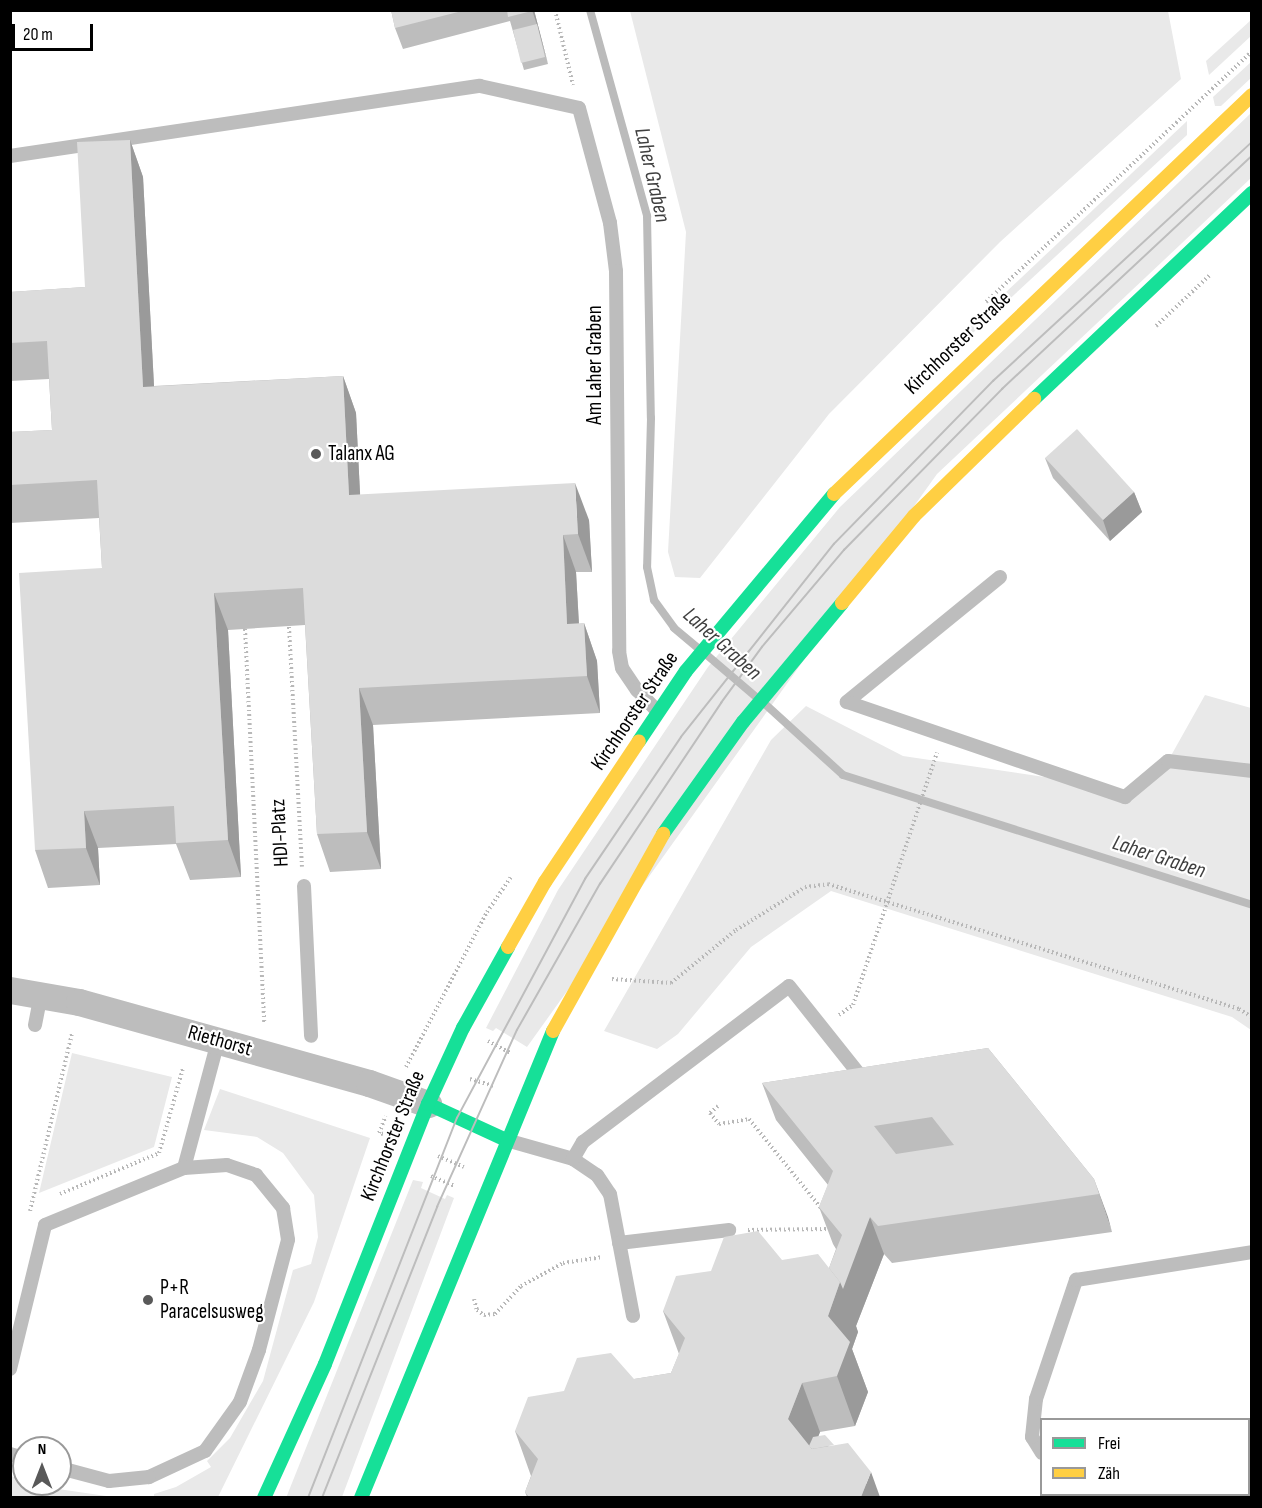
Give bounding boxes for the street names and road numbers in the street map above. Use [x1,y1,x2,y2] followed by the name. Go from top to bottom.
[900,286,1016,400] street label: Kirchhorster Straße
[582,305,608,425] street label: Am Laher Graben
[586,647,684,775] street label: Kirchhorster Straße
[266,798,294,868] street label: HDI-Platz
[185,1020,255,1062] street label: Riethorst
[355,1067,431,1205] street label: Kirchhorster Straße

